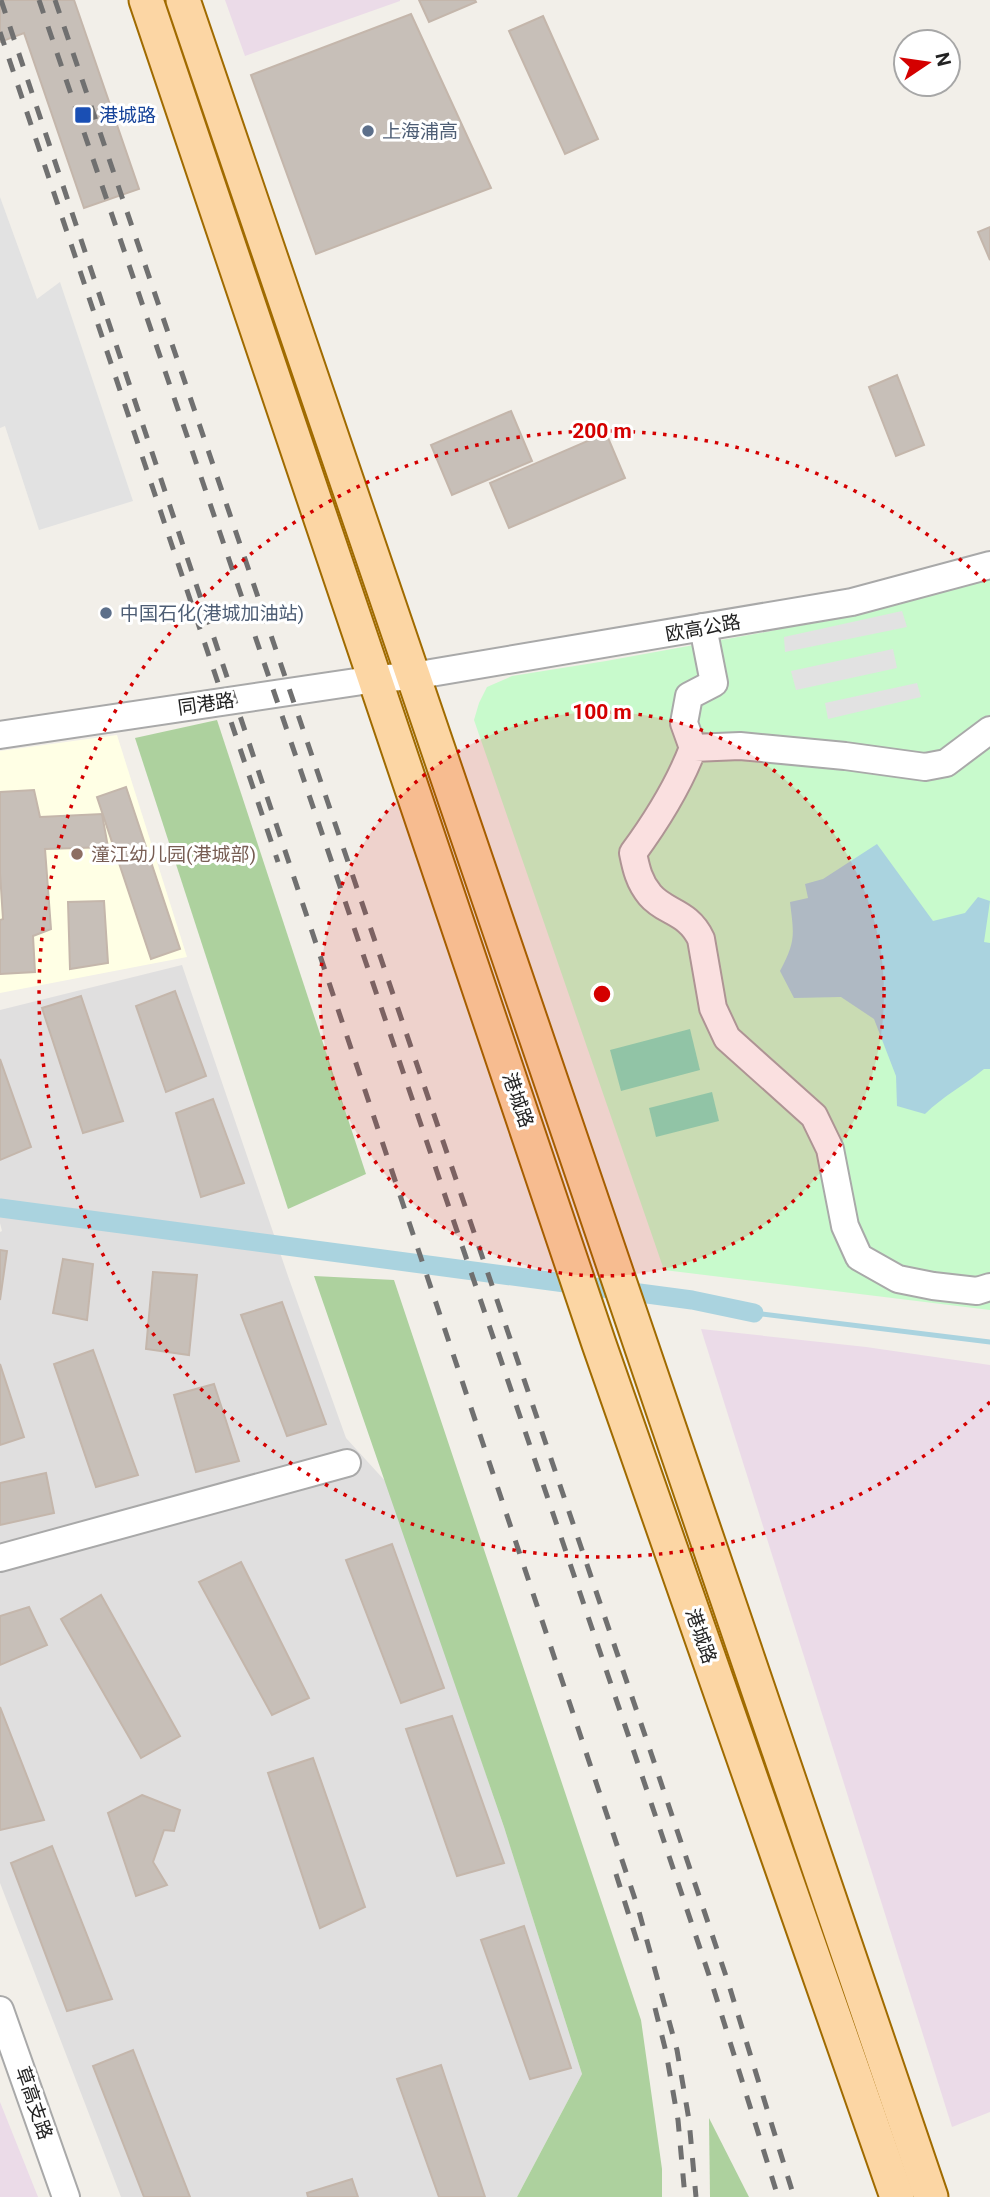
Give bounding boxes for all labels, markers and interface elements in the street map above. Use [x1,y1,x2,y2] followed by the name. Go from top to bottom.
[892,28,962,98] north arrow
[930,50,956,68] text: N
[99,104,156,127] place label: 港城路
[73,105,93,125] marker: 港城路
[382,120,458,143] place label: 上海浦高
[360,123,376,139] marker: 上海浦高
[572,419,632,443] text: 200 m
[120,602,304,625] place label: 中国石化(港城加油站)
[98,605,114,621] marker: 中国石化(港城加油站)
[664,610,742,646] street label: 欧高公路
[176,689,236,719] street label: 同港路
[572,700,632,724] text: 100 m
[91,843,256,866] place label: 潼江幼儿园(港城部)
[69,846,85,862] marker: 潼江幼儿园(港城部)
[590,982,614,1006] centre of rings
[498,1069,538,1131] street label: 港城路
[681,1605,721,1667] street label: 港城路
[11,2063,57,2143] street label: 草高支路

